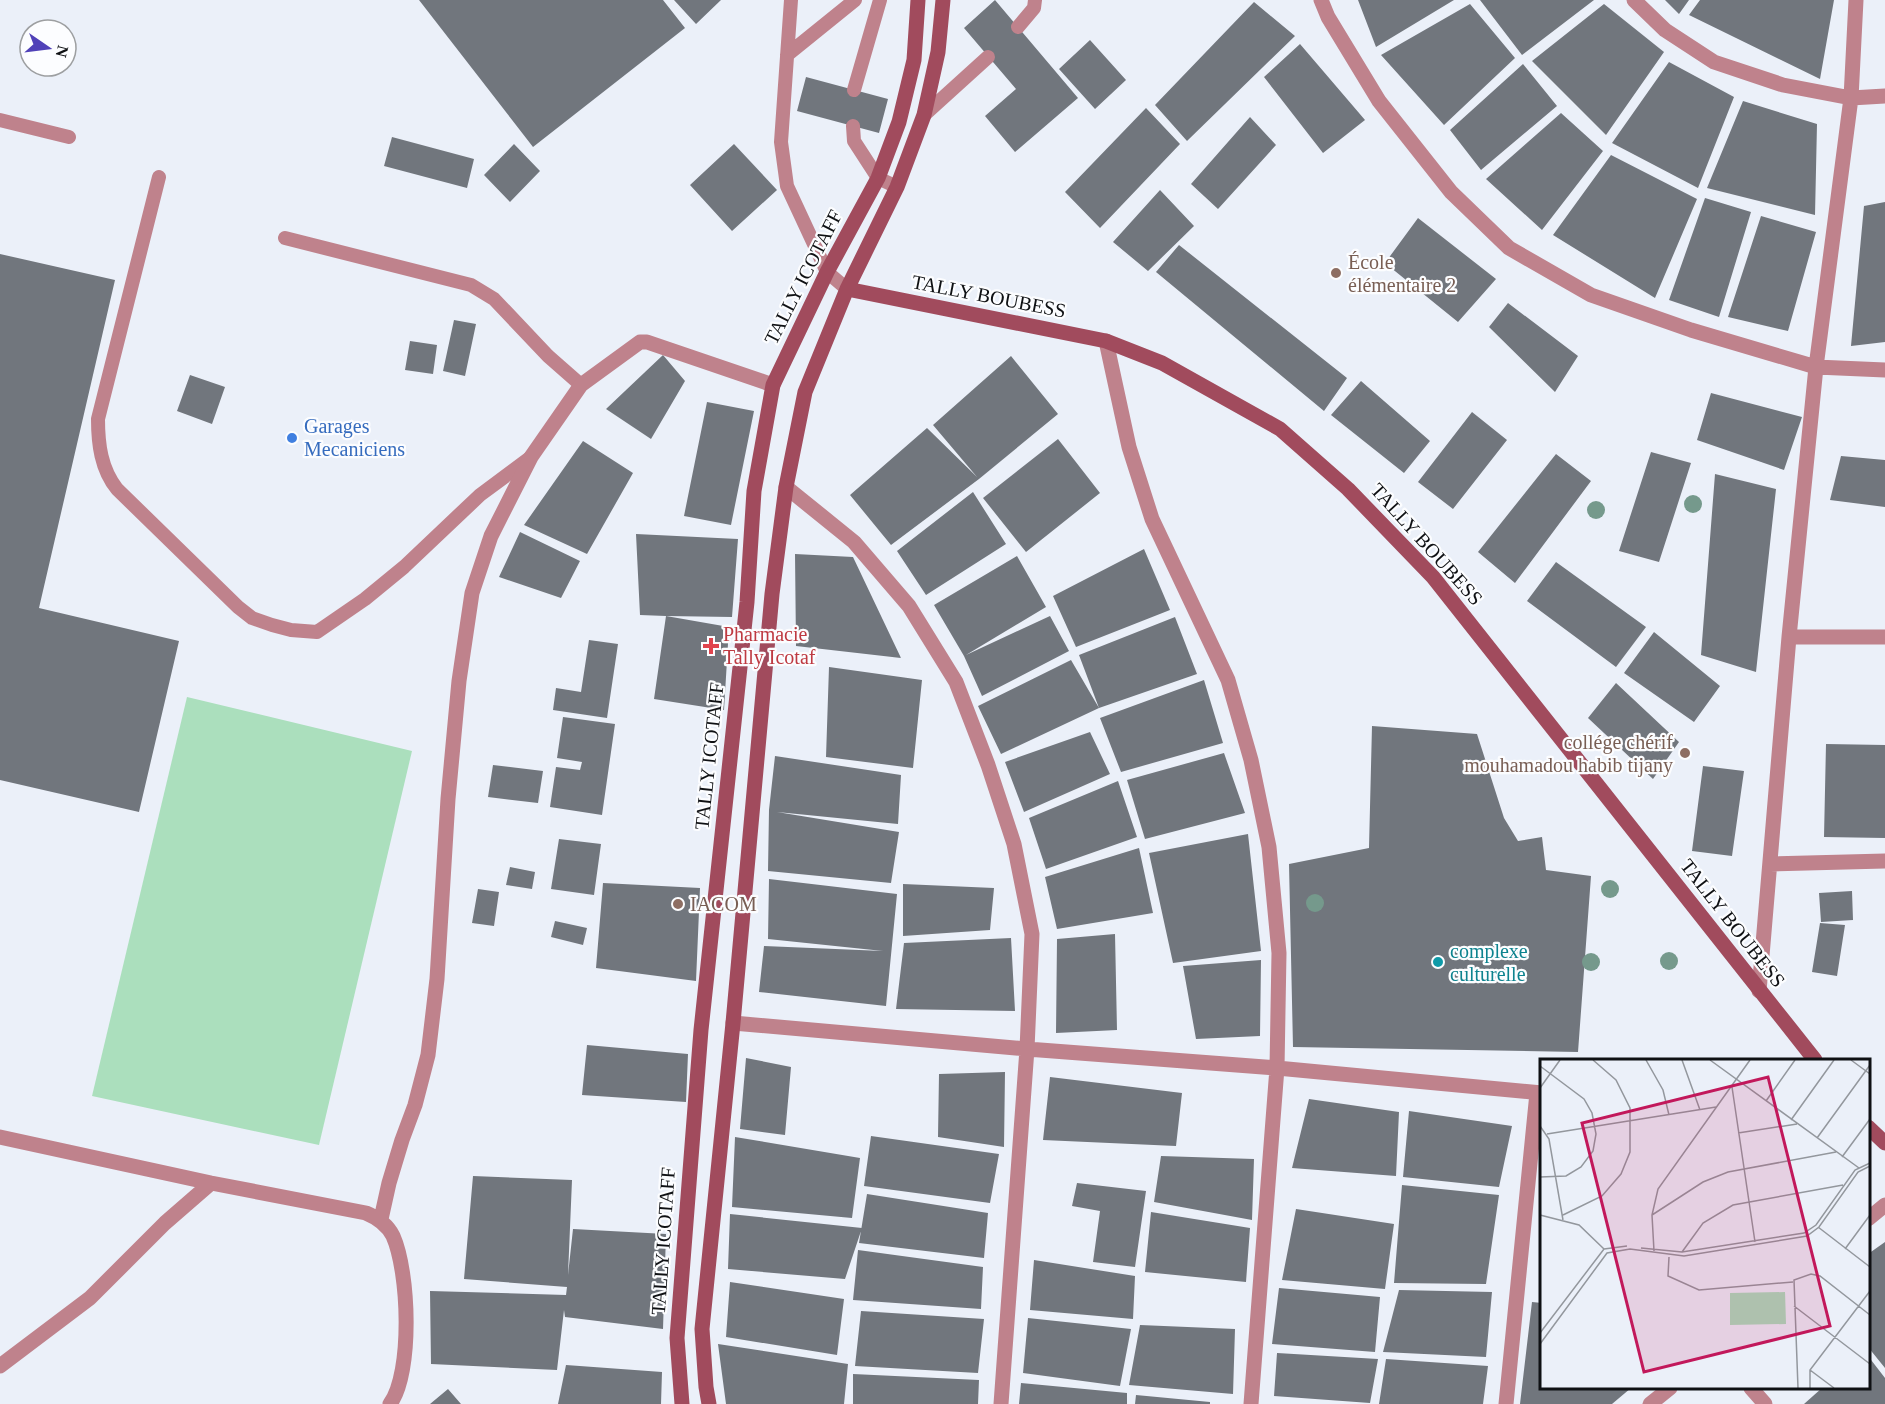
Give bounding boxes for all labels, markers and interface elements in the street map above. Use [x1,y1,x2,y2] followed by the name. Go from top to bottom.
[18,18,78,78] north arrow
[52,44,72,60] text: N
[760,206,846,348] street label: TALLY ICOTAFF
[1348,251,1456,296] place label: École élémentaire 2
[1329,266,1343,280] marker: École élémentaire 2
[910,270,1068,322] street label: TALLY BOUBESS
[304,415,405,460] place label: Garages Mecaniciens
[285,431,299,445] marker: Garages Mecaniciens
[1367,479,1487,609] street label: TALLY BOUBESS
[723,623,816,669] place label: Pharmacie Tally Icotaf
[704,639,718,653] marker: Pharmacie Tally Icotaf
[690,681,728,831] street label: TALLY ICOTAFF
[1464,731,1673,777] place label: collége chérif mouhamadou habib tijany
[1678,746,1692,760] marker: collége chérif mouhamadou habib tijany
[1676,855,1790,991] street label: TALLY BOUBESS
[690,893,757,915] place label: IACOM
[671,897,685,911] marker: IACOM
[1450,940,1528,985] place label: complexe culturelle
[1431,955,1445,969] marker: complexe culturelle
[1540,1059,1870,1389] inset map
[647,1166,679,1316] street label: TALLY ICOTAFF

